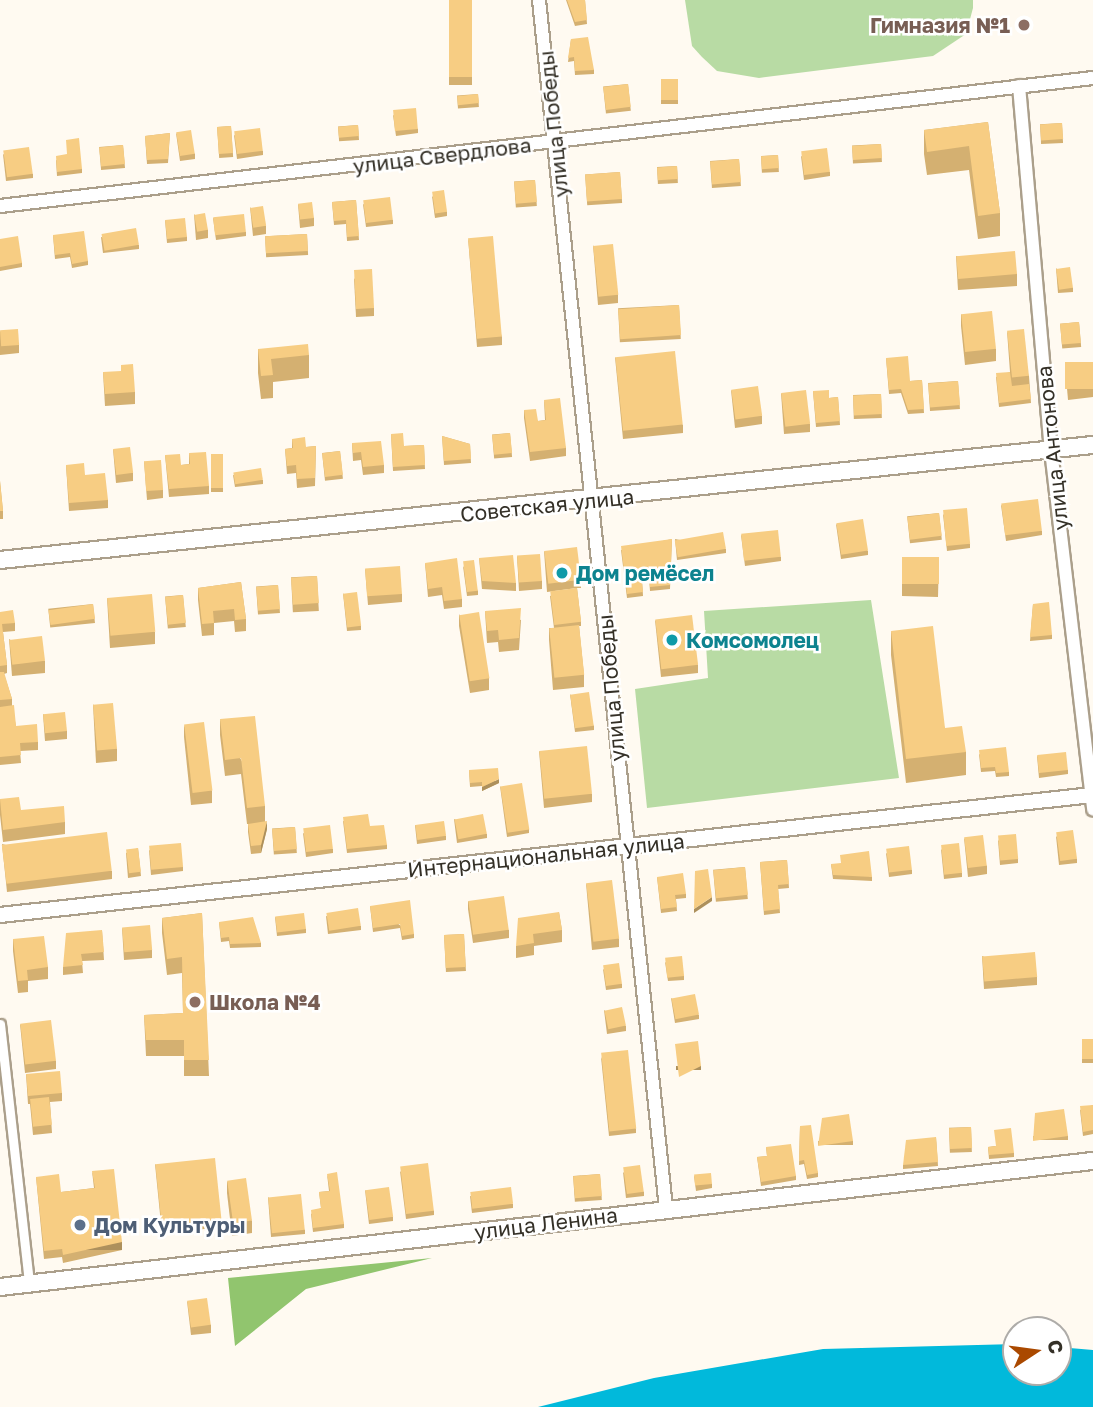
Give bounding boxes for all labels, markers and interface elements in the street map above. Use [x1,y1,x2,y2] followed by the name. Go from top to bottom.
[870,12,1010,38] place label: Гимназия №1
[1016,17,1032,33] marker: Гимназия №1
[533,49,573,199] street label: улица Победы
[351,132,533,178] street label: улица Свердлова
[1031,364,1073,532] street label: улица Антонова
[459,483,635,527] street label: Советская улица
[576,560,714,586] place label: Дом ремёсел
[554,565,570,581] marker: Дом ремёсел
[592,613,630,763] street label: улица Победы
[686,627,819,653] place label: Комсомолец
[664,632,680,648] marker: Комсомолец
[406,828,686,882] street label: Интернациональная улица
[209,989,321,1015] place label: Школа №4
[187,994,203,1010] marker: Школа №4
[473,1202,619,1244] street label: улица Ленина
[94,1212,246,1238] place label: Дом Культуры
[72,1217,88,1233] marker: Дом Культуры
[1002,1316,1072,1386] north arrow
[1043,1337,1069,1356] text: С

